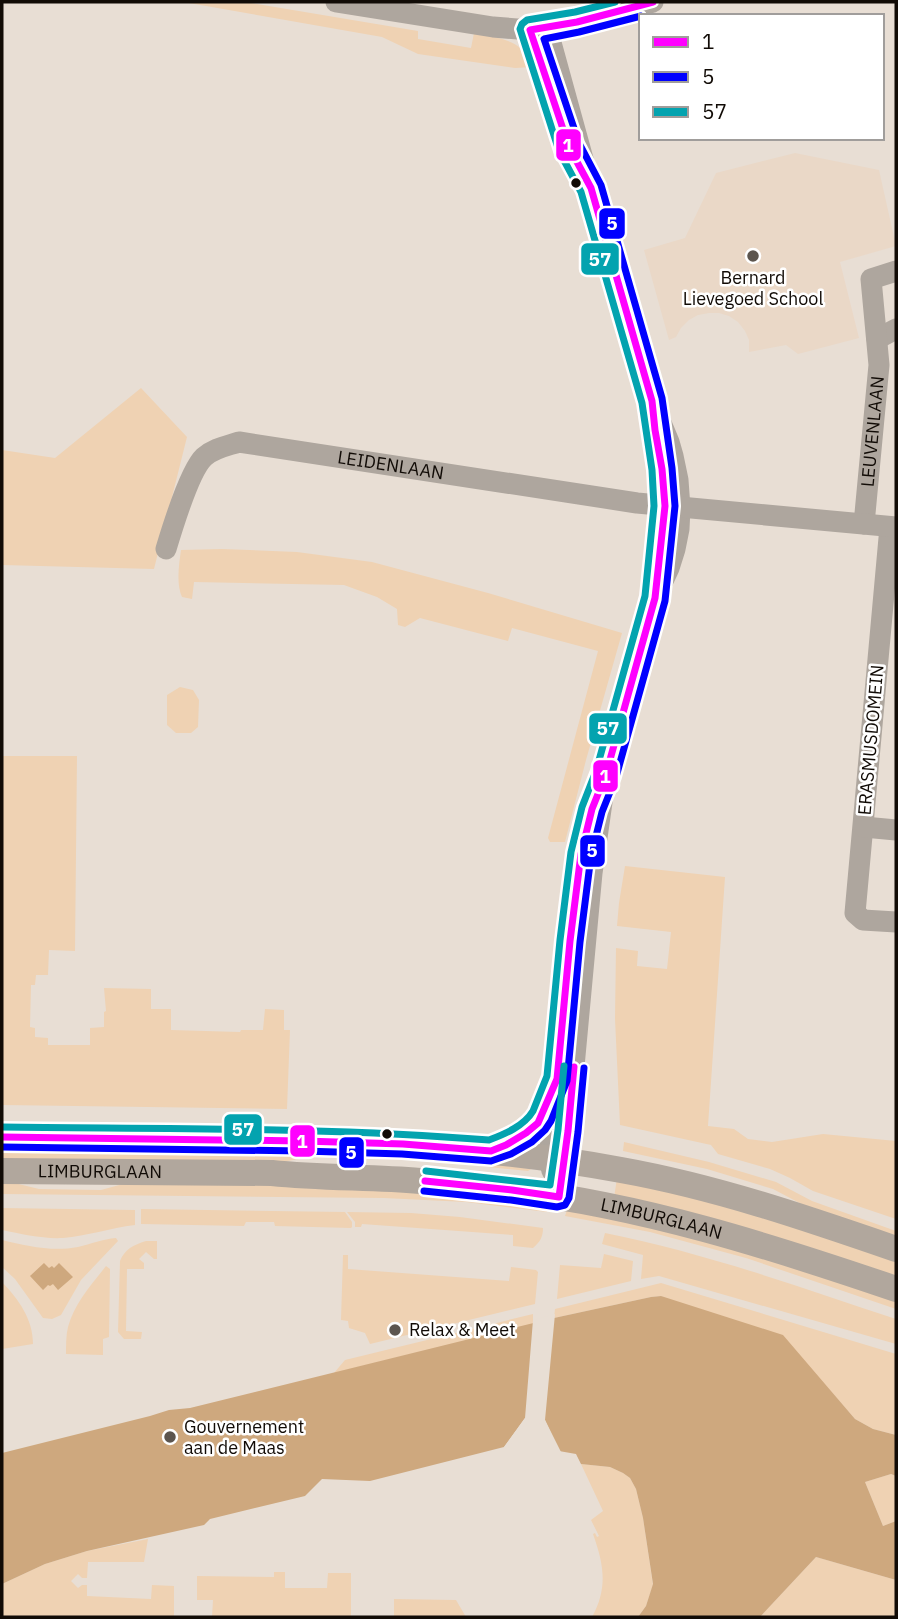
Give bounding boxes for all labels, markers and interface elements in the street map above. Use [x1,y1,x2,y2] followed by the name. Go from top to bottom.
[639,14,884,140] legend
[702,27,715,55] text: 1
[702,62,715,90] text: 5
[702,97,727,125] text: 57
[555,128,582,162] line badge: 1
[562,133,574,157] text: 1
[569,176,583,190] unlabelled marker
[598,207,626,240] line badge: 5
[606,211,618,235] text: 5
[580,242,620,276] line badge: 57
[589,247,611,271] text: 57
[745,248,761,264] marker: Bernard Lievegoed School
[683,266,823,310] place label: Bernard Lievegoed School
[856,375,889,488] street label: LEUVENLAAN
[336,445,446,484] street label: LEIDENLAAN
[852,664,889,816] street label: ERASMUSDOMEIN
[588,712,628,745] line badge: 57
[597,716,619,740] text: 57
[592,759,619,793] line badge: 1
[599,764,611,788] text: 1
[579,834,606,868] line badge: 5
[586,838,598,862] text: 5
[223,1113,263,1146] line badge: 57
[232,1117,254,1141] text: 57
[289,1124,316,1158] line badge: 1
[380,1127,394,1141] unlabelled marker
[296,1129,308,1153] text: 1
[338,1136,365,1169] line badge: 5
[345,1140,357,1164] text: 5
[38,1159,162,1183] street label: LIMBURGLAAN
[599,1193,725,1244] street label: LIMBURGLAAN
[409,1318,515,1341] place label: Relax & Meet
[387,1322,403,1338] marker: Relax & Meet
[184,1415,304,1459] place label: Gouvernement aan de Maas
[162,1429,178,1445] marker: Gouvernement aan de Maas

